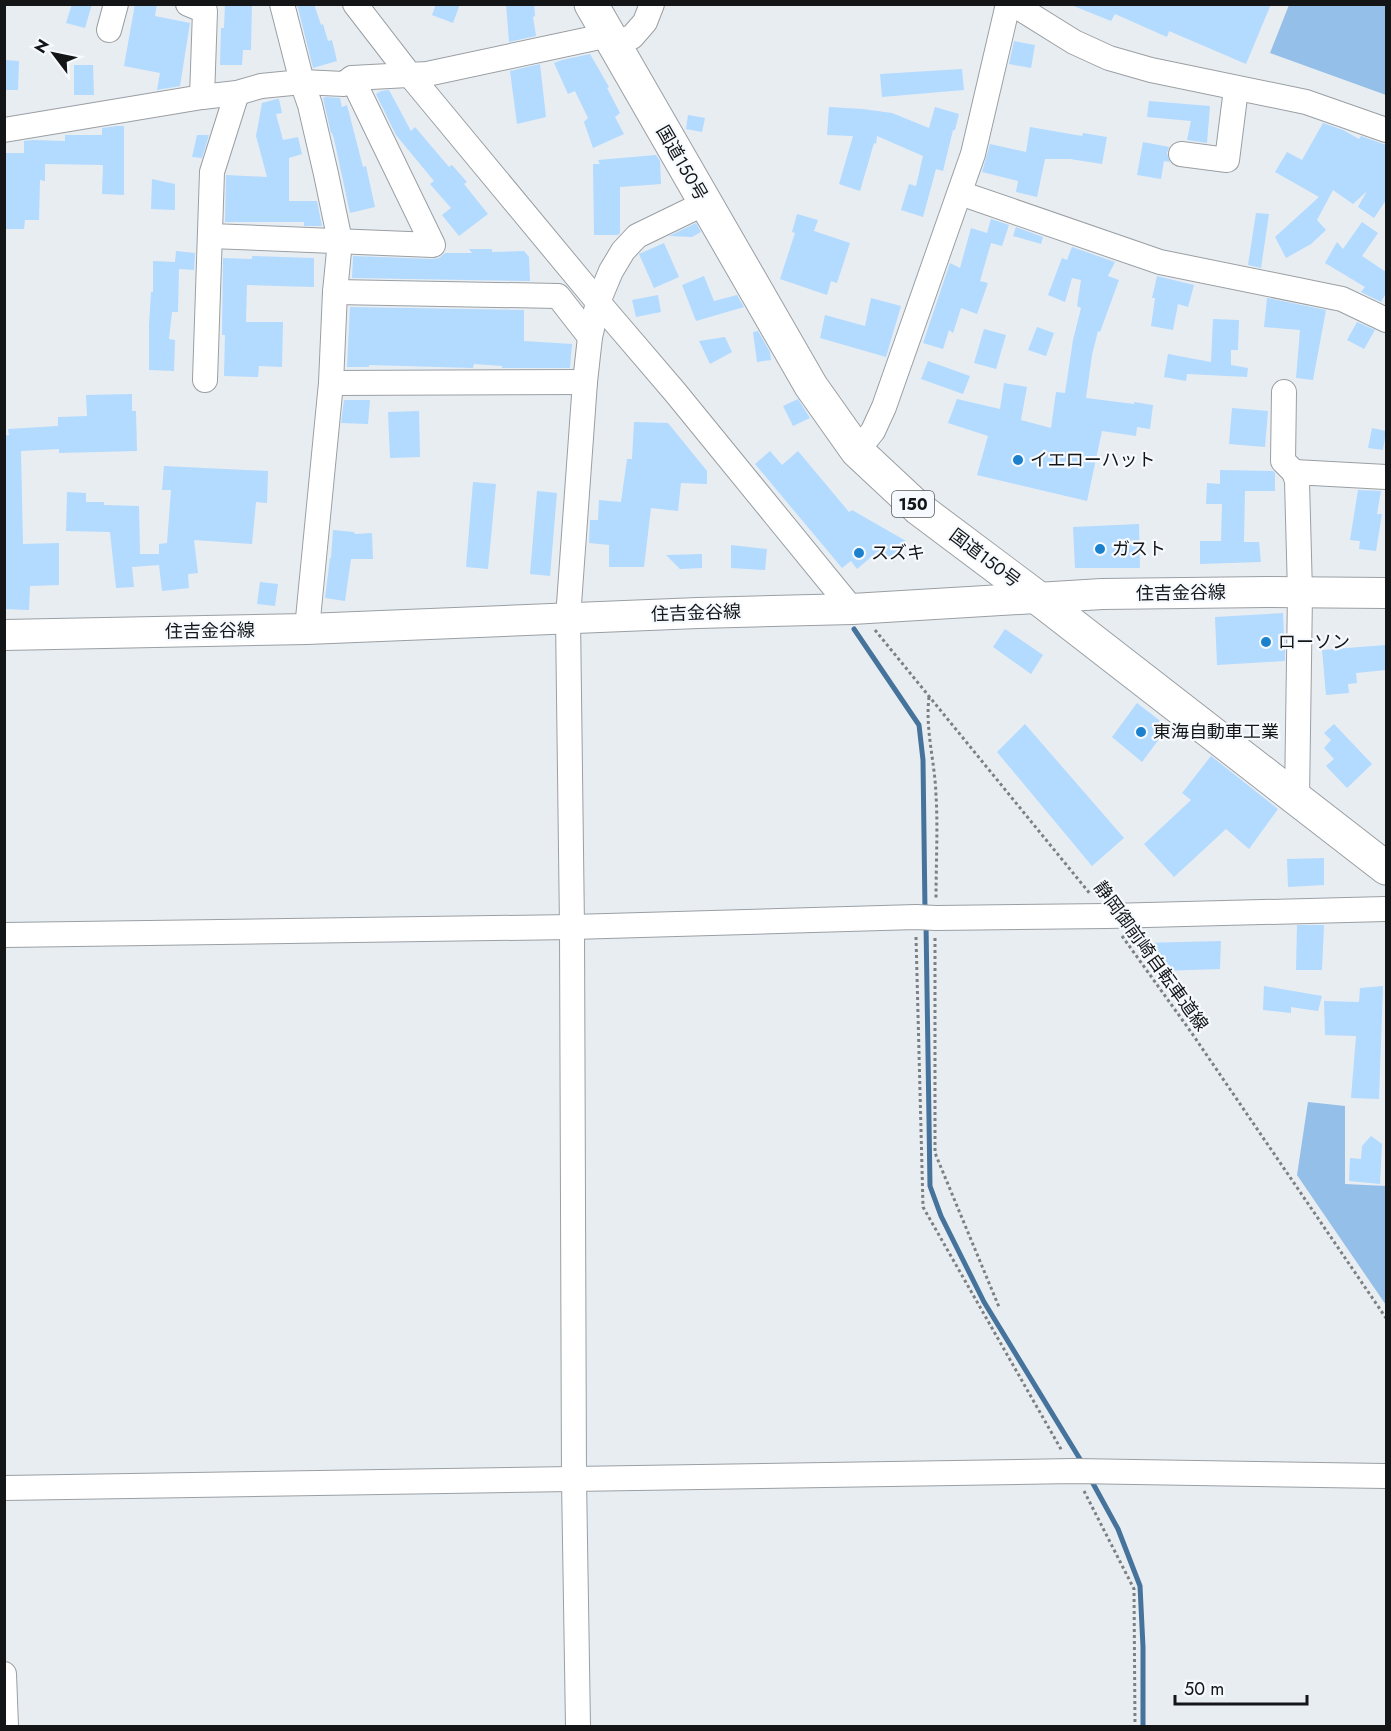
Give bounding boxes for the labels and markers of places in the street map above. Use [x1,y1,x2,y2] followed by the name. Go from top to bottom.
[1030,447,1155,473] place label: イエローハット
[1011,453,1025,467] marker: イエローハット
[1112,536,1166,562] place label: ガスト
[871,540,925,566] place label: スズキ
[1093,542,1107,556] marker: ガスト
[852,546,866,560] marker: スズキ
[1278,629,1350,655] place label: ローソン
[1259,635,1273,649] marker: ローソン
[1153,719,1279,745] place label: 東海自動車工業
[1134,725,1148,739] marker: 東海自動車工業

